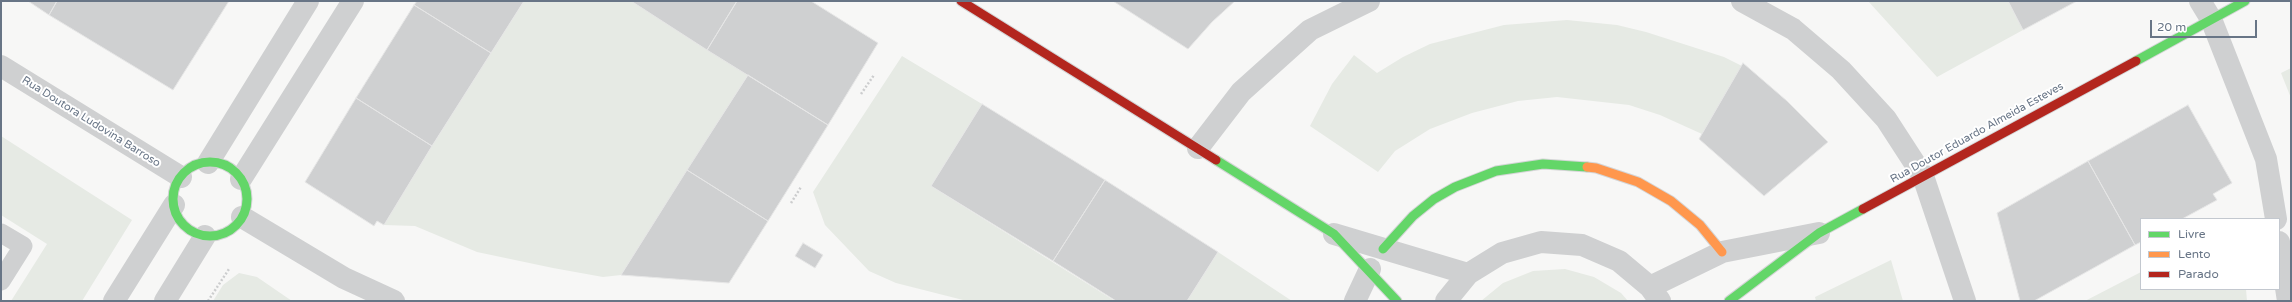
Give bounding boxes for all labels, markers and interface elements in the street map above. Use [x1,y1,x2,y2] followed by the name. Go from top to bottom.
[2152,12,2259,38] scale bar
[2157,20,2186,34] text: 20 m
[19,74,163,170] street label: Rua Doutora Ludovina Barroso
[1888,80,2066,186] street label: Rua Doutor Eduardo Almeida Esteves
[2140,218,2280,290] legend
[2178,227,2205,241] text: Livre
[2178,247,2211,261] text: Lento
[2178,267,2219,281] text: Parado

